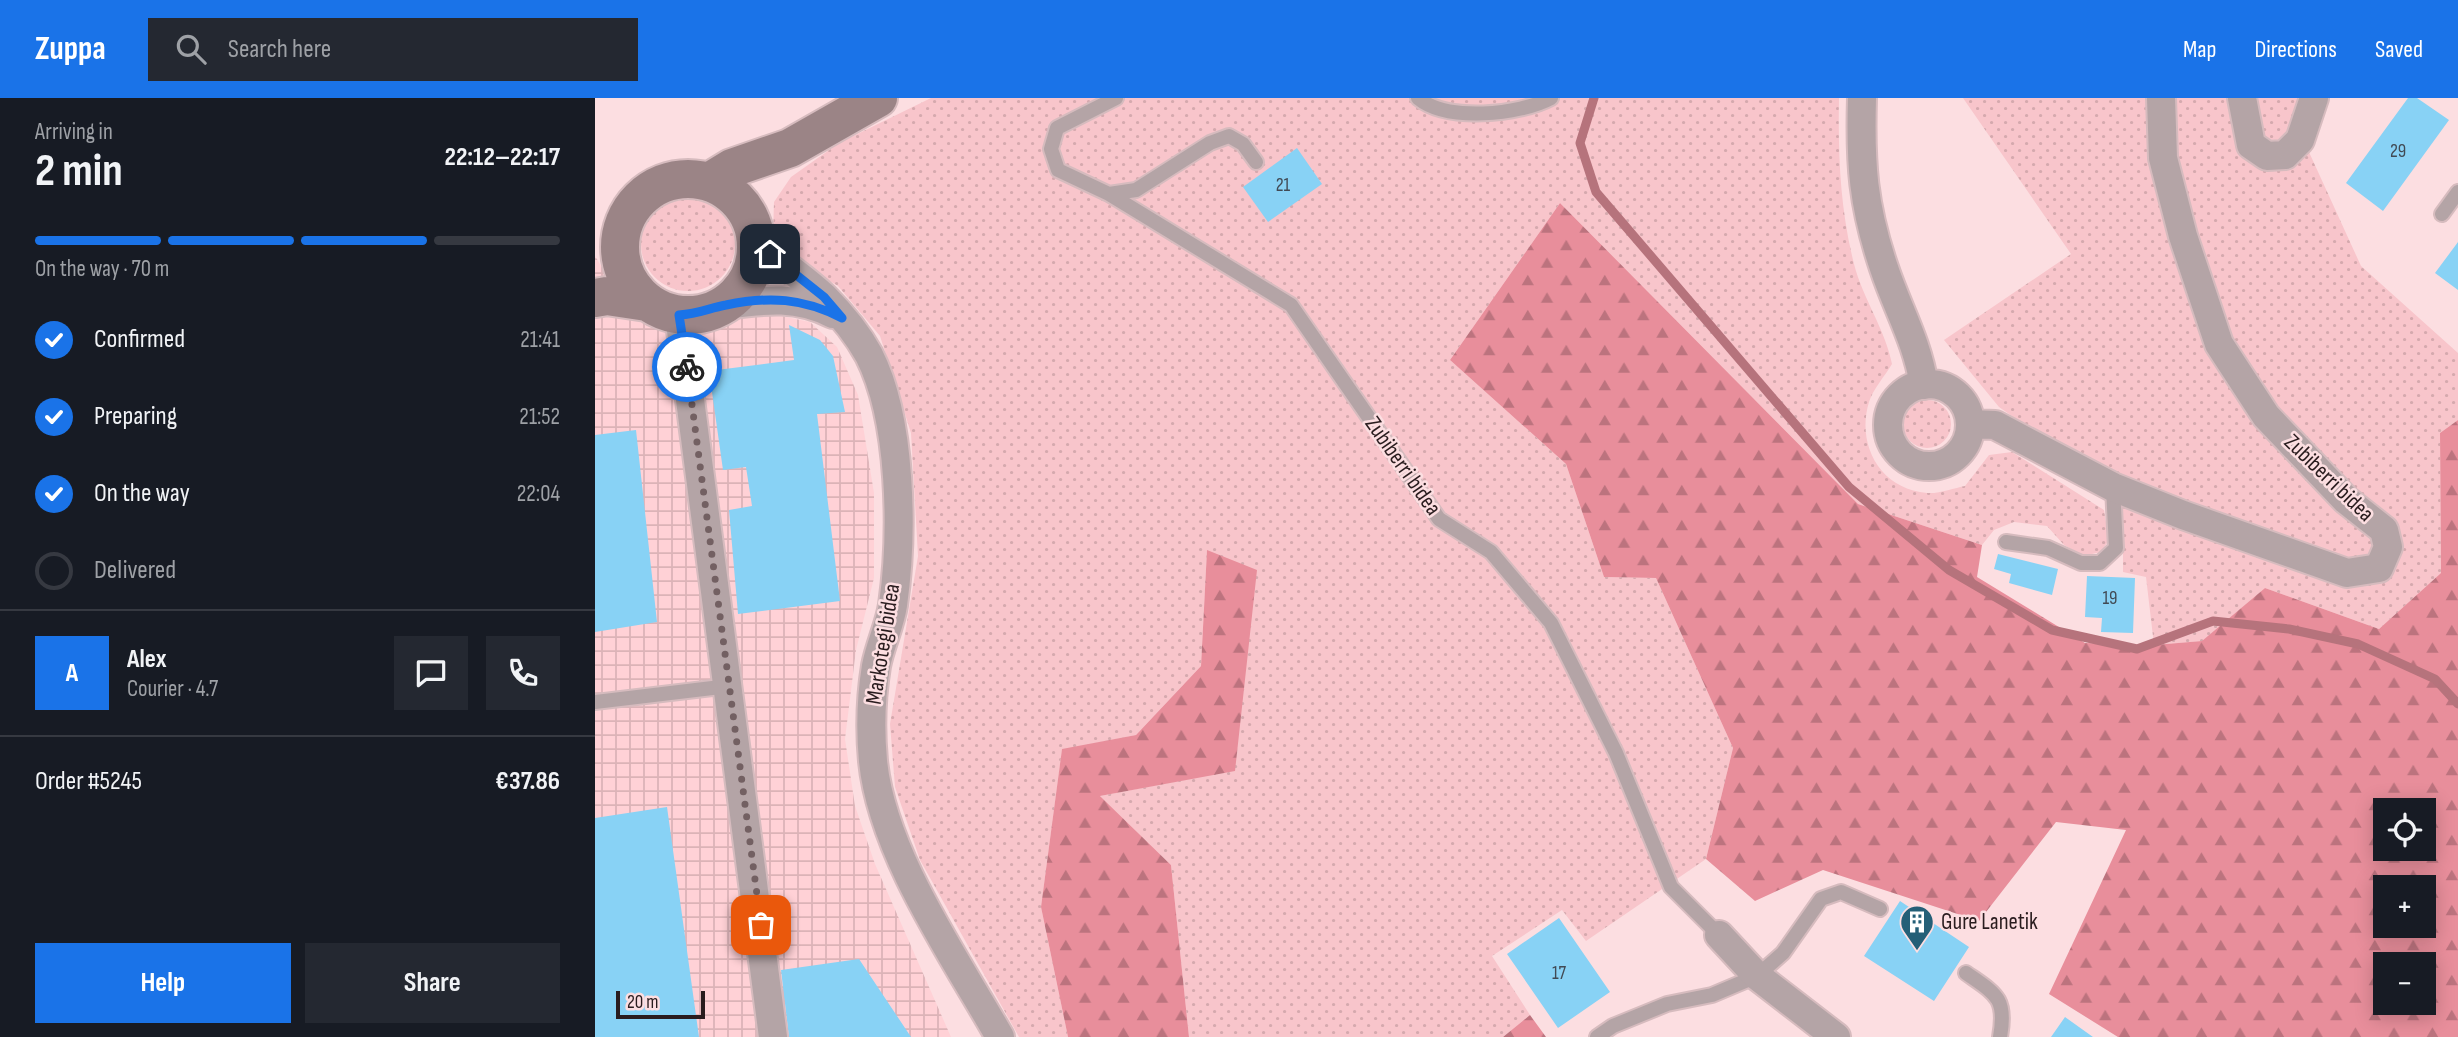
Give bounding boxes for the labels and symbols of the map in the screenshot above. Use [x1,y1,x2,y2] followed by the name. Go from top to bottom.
[2390,140,2406,163] house number: 29
[1276,174,1291,197] house number: 21
[740,224,800,284] pin
[652,332,722,402] courier
[1359,411,1447,521] street label: Zubiberri bidea
[2278,428,2380,528] street label: Zubiberri bidea
[860,582,906,706] street label: Markotegi bidea
[2102,587,2118,610] house number: 19
[731,895,791,955] pin
[1898,903,1936,952] building icon: Gure Lanetik
[1941,908,2038,936] place label: Gure Lanetik
[1552,962,1567,985] house number: 17
[616,988,705,1020] scale bar

